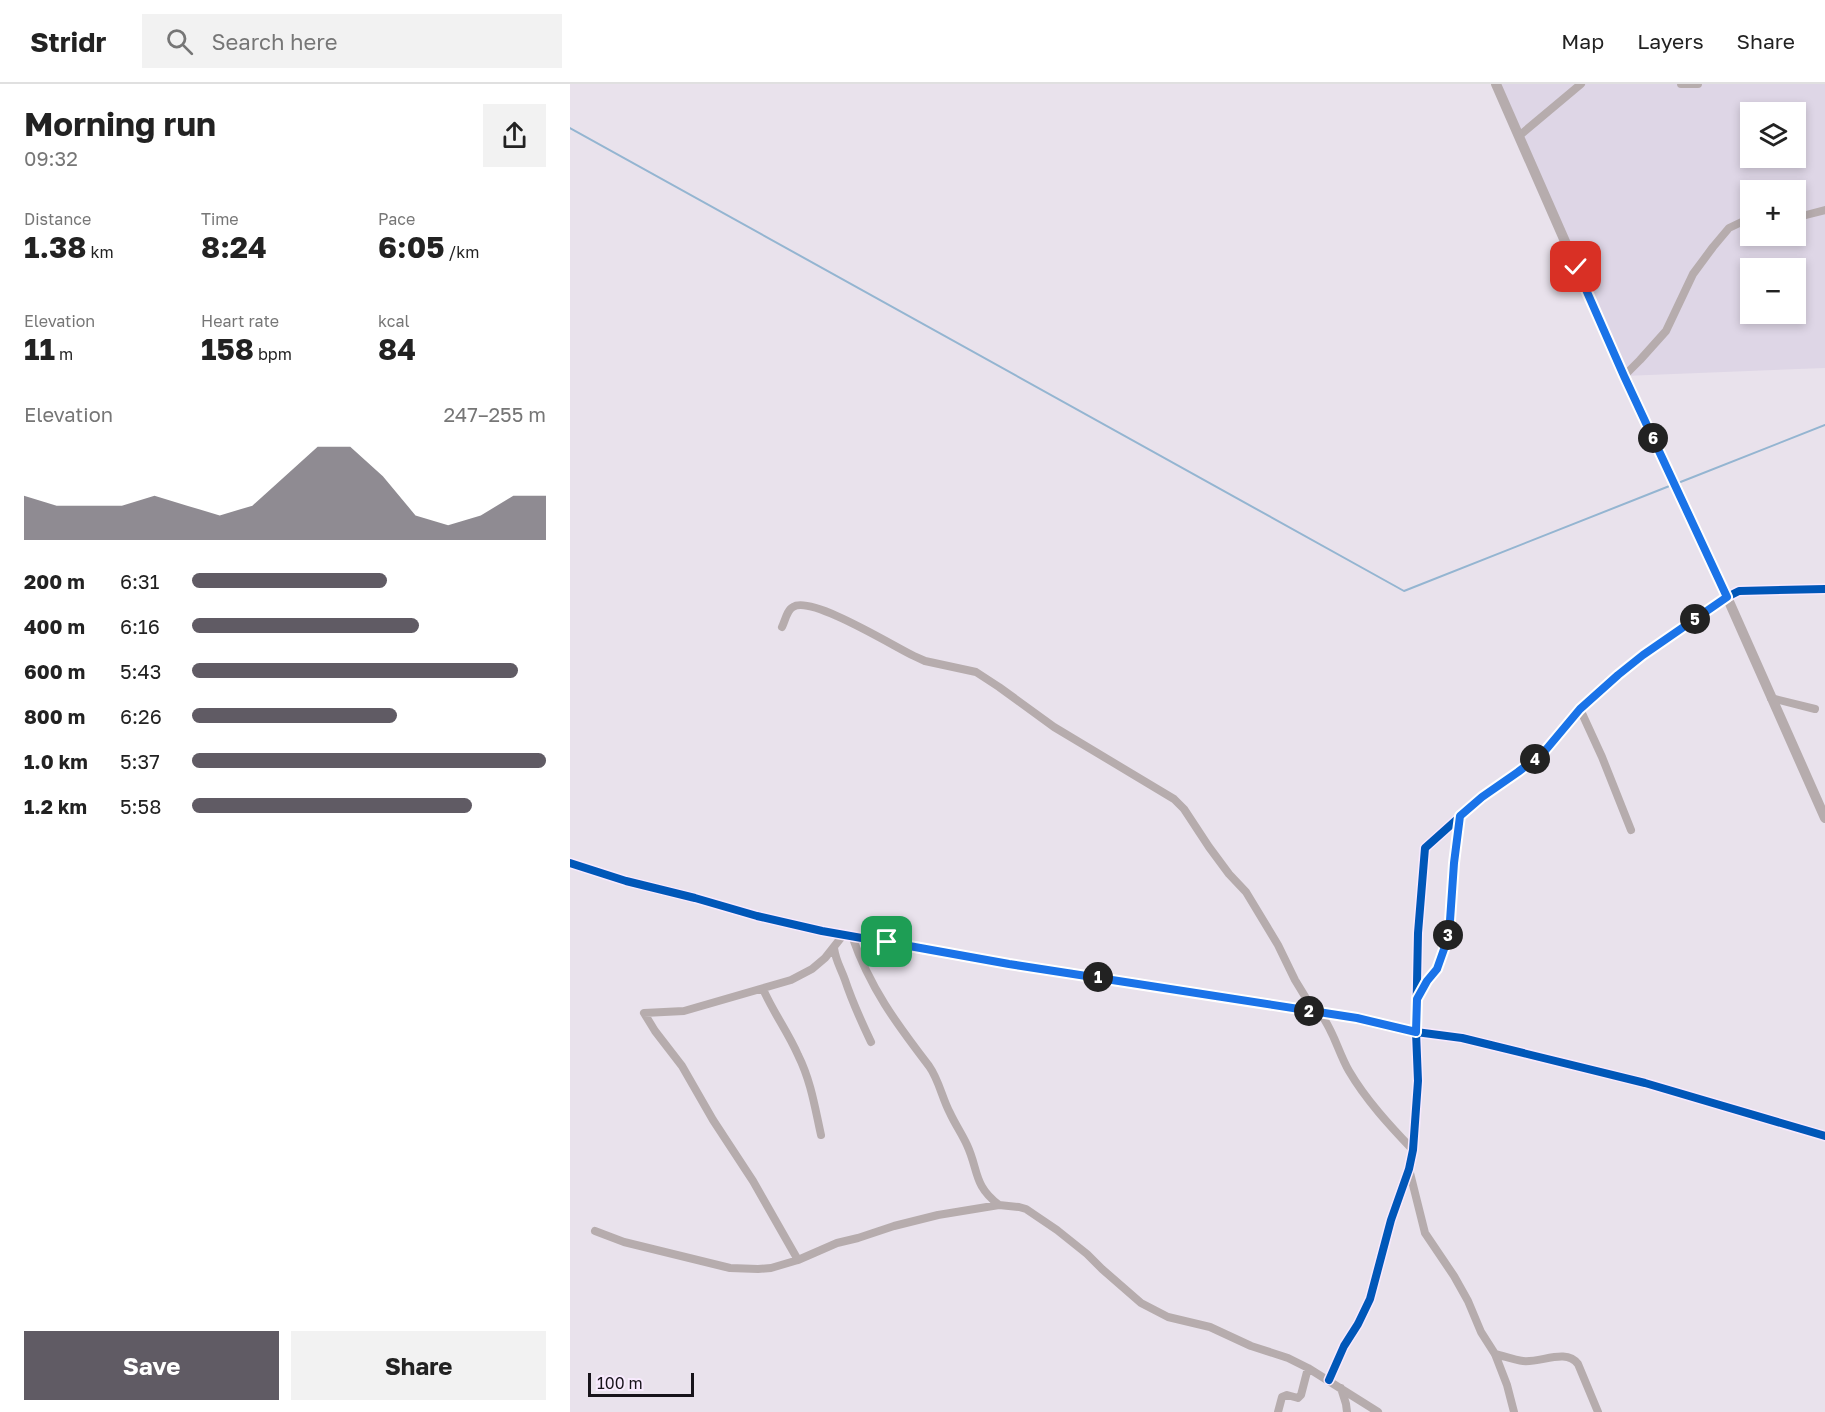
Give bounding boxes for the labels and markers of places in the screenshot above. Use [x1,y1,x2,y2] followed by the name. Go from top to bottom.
[1550,241,1601,292] pin
[1638,423,1668,453] pin: 6
[1680,604,1710,634] pin: 5
[1520,744,1550,774] pin: 4
[861,916,912,967] pin
[1433,920,1463,950] pin: 3
[1083,962,1113,992] pin: 1
[1294,996,1324,1026] pin: 2

